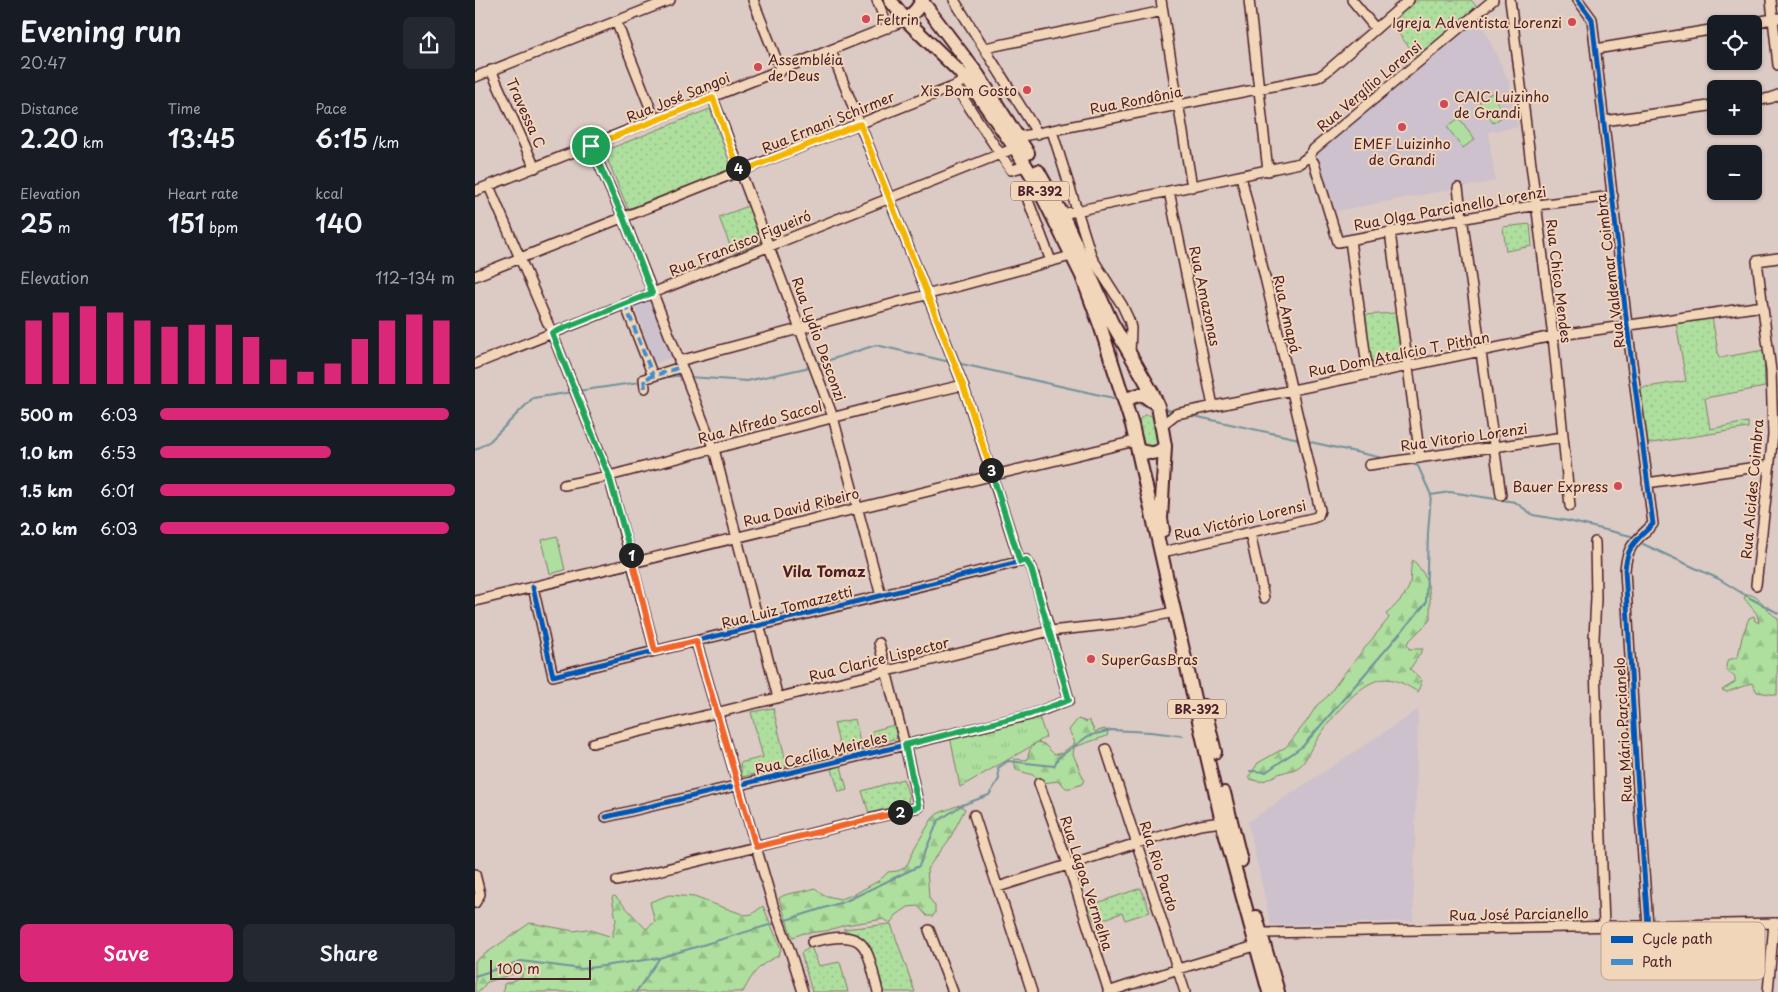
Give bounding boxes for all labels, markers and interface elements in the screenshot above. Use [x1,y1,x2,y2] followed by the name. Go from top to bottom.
[20,9,182,52] text: Evening run
[876,9,919,30] place label: Feltrin
[1392,12,1562,33] place label: Igreja Adventista Lorenzi
[860,13,872,25] marker: Feltrin
[1707,15,1762,200] map controls
[1707,15,1762,70] button: locate
[1566,16,1578,28] marker: Igreja Adventista Lorenzi
[403,17,455,69] button: share
[1312,36,1426,136] street label: Rua Vergílio Lorensi
[768,49,844,86] place label: Assembléia de Deus
[20,50,66,74] text: 20:47
[752,61,764,73] marker: Assembléia de Deus
[623,67,733,127] street label: Rua José Sangoi
[501,75,551,151] street label: Travessa C
[921,80,1017,101] place label: Xis Bom Gosto
[1707,80,1762,135] button: +
[1088,81,1184,119] street label: Rua Rondônia
[1021,84,1033,96] marker: Xis Bom Gosto
[758,86,898,158] street label: Rua Ernani Schirmer
[1454,86,1549,123] place label: CAIC Luizinho de Grandi
[20,98,79,119] text: Distance
[168,98,201,119] text: Time
[315,98,347,119] text: Pace
[1438,98,1450,110] marker: CAIC Luizinho de Grandi
[20,119,78,157] text: 2.20
[168,119,236,157] text: 13:45
[315,119,368,157] text: 6:15
[1396,121,1408,133] marker: EMEF Luizinho de Grandi
[570,125,612,167] pin
[78,132,104,153] text: km
[368,132,399,153] text: /km
[577,132,605,160] icon: arrive
[1353,133,1451,170] place label: EMEF Luizinho de Grandi
[1707,145,1762,200] button: −
[725,156,751,180] pin: 4
[734,158,743,179] text: 4
[1352,181,1548,235] street label: Rua Olga Parcianello Lorenzi
[1011,182,1069,200] road number: BR-392
[20,183,80,204] text: Elevation
[168,183,238,204] text: Heart rate
[315,183,343,204] text: kcal
[1590,192,1630,349] street label: Rua Valdemar Coimbra
[20,204,53,242] text: 25
[168,204,205,242] text: 151
[315,204,362,242] text: 140
[666,205,814,281] street label: Rua Francisco Figueiró
[53,217,71,238] text: m
[205,217,238,238] text: bpm
[1541,218,1577,344] street label: Rua Chico Mendes
[1184,244,1226,348] street label: Rua Amazonas
[20,265,89,289] text: Elevation
[375,265,455,289] text: 112–134 m
[1268,273,1306,355] street label: Rua Amapá
[787,274,851,404] street label: Rua Lydio Desconzi
[1307,326,1491,382] street label: Rua Dom Atalício T. Pithan
[695,395,825,449] street label: Rua Alfredo Saccol
[20,402,73,426] text: 500 m
[100,402,138,426] text: 6:03
[1399,418,1529,456] street label: Rua Vitorio Lorenzi
[1735,418,1769,560] street label: Rua Alcides Coimbra
[20,440,73,464] text: 1.0 km
[100,440,136,464] text: 6:53
[979,458,1003,482] pin: 3
[987,460,996,481] text: 3
[1513,476,1608,497] place label: Bauer Express
[20,478,73,502] text: 1.5 km
[100,478,135,502] text: 6:01
[1612,480,1624,492] marker: Bauer Express
[741,482,861,532] street label: Rua David Ribeiro
[1172,495,1308,545] street label: Rua Victório Lorensi
[20,516,77,540] text: 2.0 km
[100,516,138,540] text: 6:03
[619,542,643,568] pin: 1
[628,545,635,566] text: 1
[782,559,866,582] district label: Vila Tomaz
[719,581,855,633] street label: Rua Luiz Tomazzetti
[807,631,952,687] street label: Rua Clarice Lispector
[1101,649,1198,670] place label: SuperGasBras
[1085,653,1097,665] marker: SuperGasBras
[1609,657,1637,803] street label: Rua Mário Parcianelo
[1168,700,1226,719] road number: BR-392
[753,726,889,780] street label: Rua Cecília Meireles
[887,800,913,824] pin: 2
[896,802,905,823] text: 2
[1055,813,1119,953] street label: Rua Lagoa Vermelha
[1134,818,1184,914] street label: Rua Rio Pardo
[1449,902,1589,926] street label: Rua José Parcianello
[1601,922,1765,980] legend
[20,924,233,982] button: Save
[243,924,455,982] button: Share
[1642,928,1713,949] text: Cycle path
[1642,951,1672,972] text: Path
[490,957,591,980] scale bar
[497,958,540,979] text: 100 m

